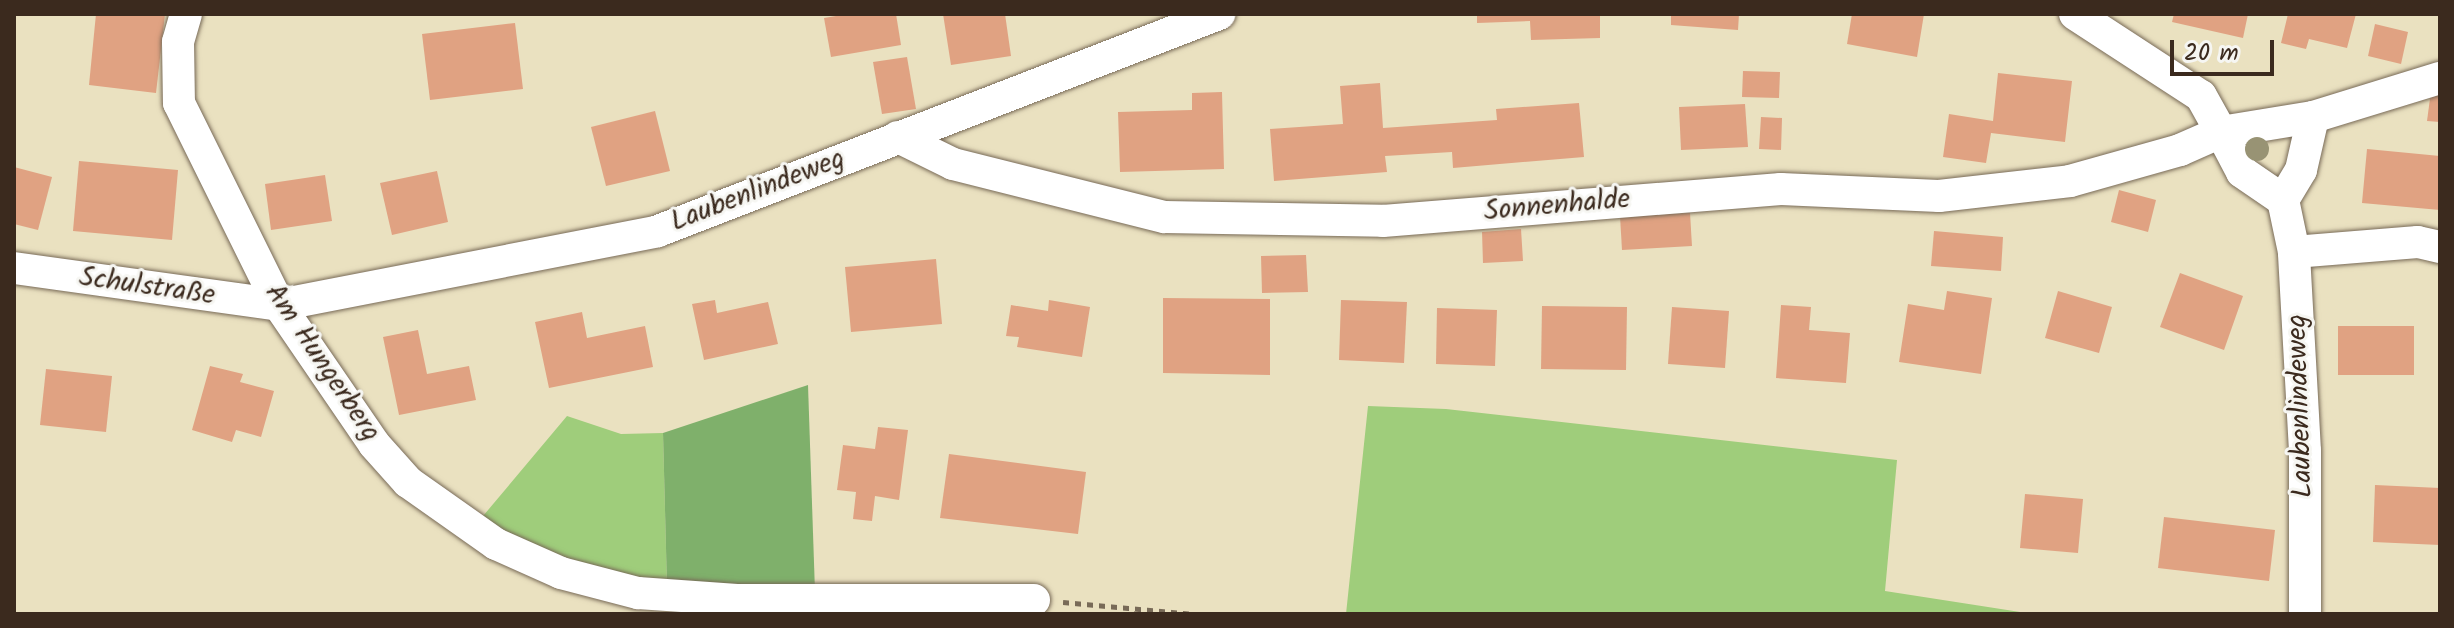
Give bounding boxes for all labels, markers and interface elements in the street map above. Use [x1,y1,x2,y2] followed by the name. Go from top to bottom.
[2174,24,2278,74] scale bar
[2184,34,2239,73] text: 20 m
[666,142,850,240] street label: Laubenlindeweg
[1483,183,1631,229] street label: Sonnenhalde
[77,261,217,313] street label: Schulstraße
[257,278,387,448] street label: Am Hungerberg
[2281,314,2321,498] street label: Laubenlindeweg

